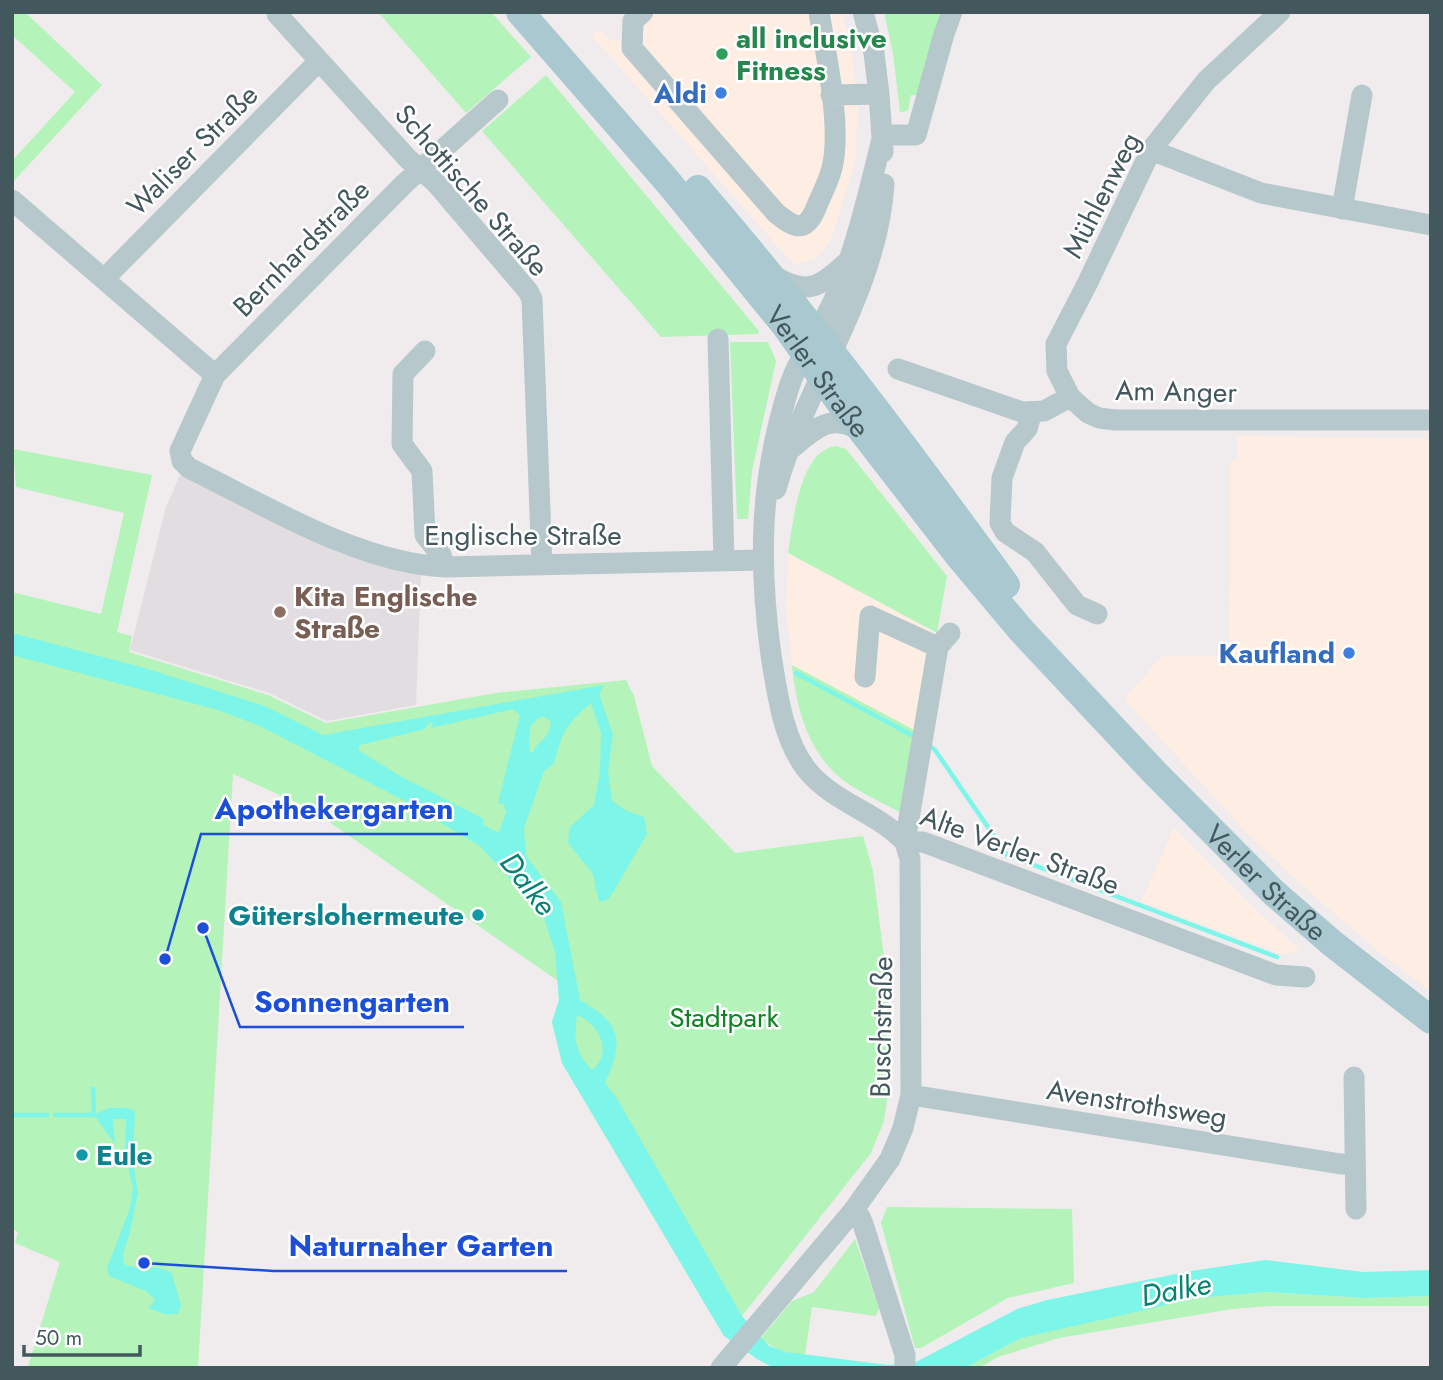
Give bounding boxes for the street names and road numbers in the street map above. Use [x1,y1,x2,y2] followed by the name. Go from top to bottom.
[117,75,267,225] street label: Waliser Straße
[385,95,558,286] street label: Schottische Straße
[1052,125,1151,265] street label: Mühlenweg
[223,170,379,326] street label: Bernhardstraße
[756,297,880,446] street label: Verler Straße
[1115,370,1238,413] street label: Am Anger
[424,515,622,556] street label: Englische Straße
[915,795,1125,905] street label: Alte Verler Straße
[1196,815,1336,951] street label: Verler Straße
[860,956,903,1098] street label: Buschstraße
[1044,1069,1230,1138] street label: Avenstrothsweg

